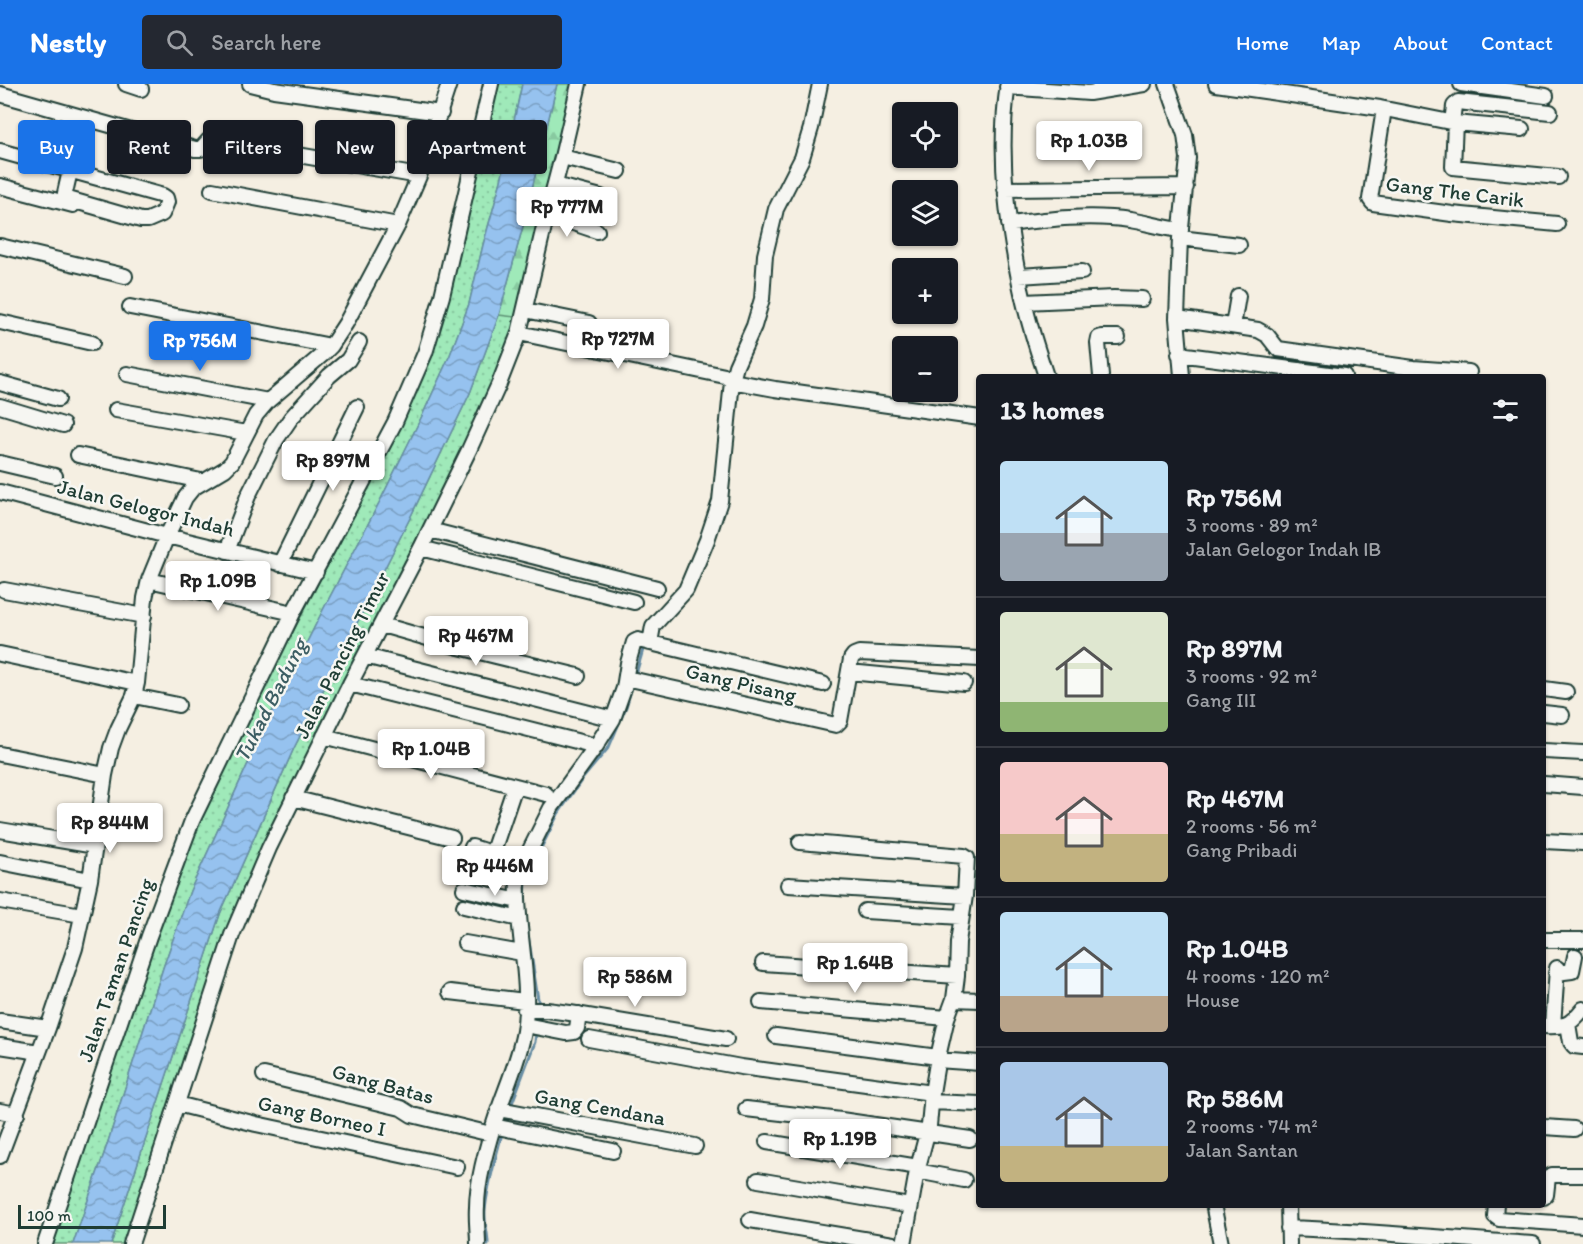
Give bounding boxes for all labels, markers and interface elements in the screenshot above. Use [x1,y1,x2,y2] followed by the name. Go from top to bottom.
[142,15,562,69] search box
[30,25,106,59] text: Nestly
[163,26,196,59] icon: search
[211,29,322,56] text: Search here
[1236,30,1289,55] text: Home
[1322,30,1361,55] text: Map
[1394,30,1448,55] text: About
[1481,30,1553,55] text: Contact
[892,102,958,402] map controls
[892,102,958,168] button: locate
[18,120,95,174] chip: Buy
[107,120,191,174] chip: Rent
[203,120,303,174] chip: Filters
[315,120,395,174] chip: New
[407,120,547,174] chip: Apartment
[1027,121,1151,172] pin: Rp 1.03B
[1050,128,1128,152] text: Rp 1.03B
[1384,171,1526,212] street label: Gang The Carik
[892,180,958,246] button: layers
[512,187,622,238] pin: Rp 777M
[530,194,604,218] text: Rp 777M
[892,258,958,324] button: +
[563,319,673,370] pin: Rp 727M
[145,321,255,372] pin: Rp 756M
[581,326,655,350] text: Rp 727M
[163,328,237,352] text: Rp 756M
[892,336,958,402] button: −
[1000,394,1104,426] text: 13 homes
[1489,394,1522,427] icon: filters
[278,441,388,492] pin: Rp 897M
[296,448,370,472] text: Rp 897M
[55,473,237,542] street label: Jalan Gelogor Indah
[1186,481,1283,513] text: Rp 756M
[1048,485,1120,557] icon: home
[1186,513,1318,537] text: 3 rooms · 89 m²
[1186,537,1381,561] text: Jalan Gelogor Indah IB
[156,561,280,612] pin: Rp 1.09B
[289,567,395,742] street label: Jalan Pancing Timur
[179,568,257,592] text: Rp 1.09B
[421,616,531,667] pin: Rp 467M
[438,623,514,647] text: Rp 467M
[228,631,314,766] water label: Tukad Badung
[1186,632,1283,664] text: Rp 897M
[1048,636,1120,708] icon: home
[683,658,799,707] street label: Gang Pisang
[1186,664,1317,688] text: 3 rooms · 92 m²
[1186,688,1256,712] text: Gang III
[369,729,493,780] pin: Rp 1.04B
[392,736,470,760] text: Rp 1.04B
[1186,782,1285,814] text: Rp 467M
[1048,786,1120,858] icon: home
[55,803,165,854] pin: Rp 844M
[71,810,149,834] text: Rp 844M
[1186,814,1317,838] text: 2 rooms · 56 m²
[1186,838,1297,862] text: Gang Pribadi
[440,846,550,897] pin: Rp 446M
[456,853,534,877] text: Rp 446M
[72,875,159,1065] street label: Jalan Taman Pancing
[1186,932,1288,964] text: Rp 1.04B
[1048,936,1120,1008] icon: home
[793,943,917,994] pin: Rp 1.64B
[817,950,893,974] text: Rp 1.64B
[580,957,690,1008] pin: Rp 586M
[597,964,673,988] text: Rp 586M
[1186,964,1329,988] text: 4 rooms · 120 m²
[1186,988,1240,1012] text: House
[329,1058,437,1109] street label: Gang Batas
[1186,1082,1284,1114] text: Rp 586M
[533,1083,668,1130] street label: Gang Cendana
[1048,1086,1120,1158] icon: home
[256,1090,388,1141] street label: Gang Borneo I
[1186,1114,1318,1138] text: 2 rooms · 74 m²
[778,1119,902,1170] pin: Rp 1.19B
[803,1126,877,1150] text: Rp 1.19B
[1186,1138,1298,1162] text: Jalan Santan
[18,1202,166,1230] scale bar
[27,1206,71,1225] text: 100 m

